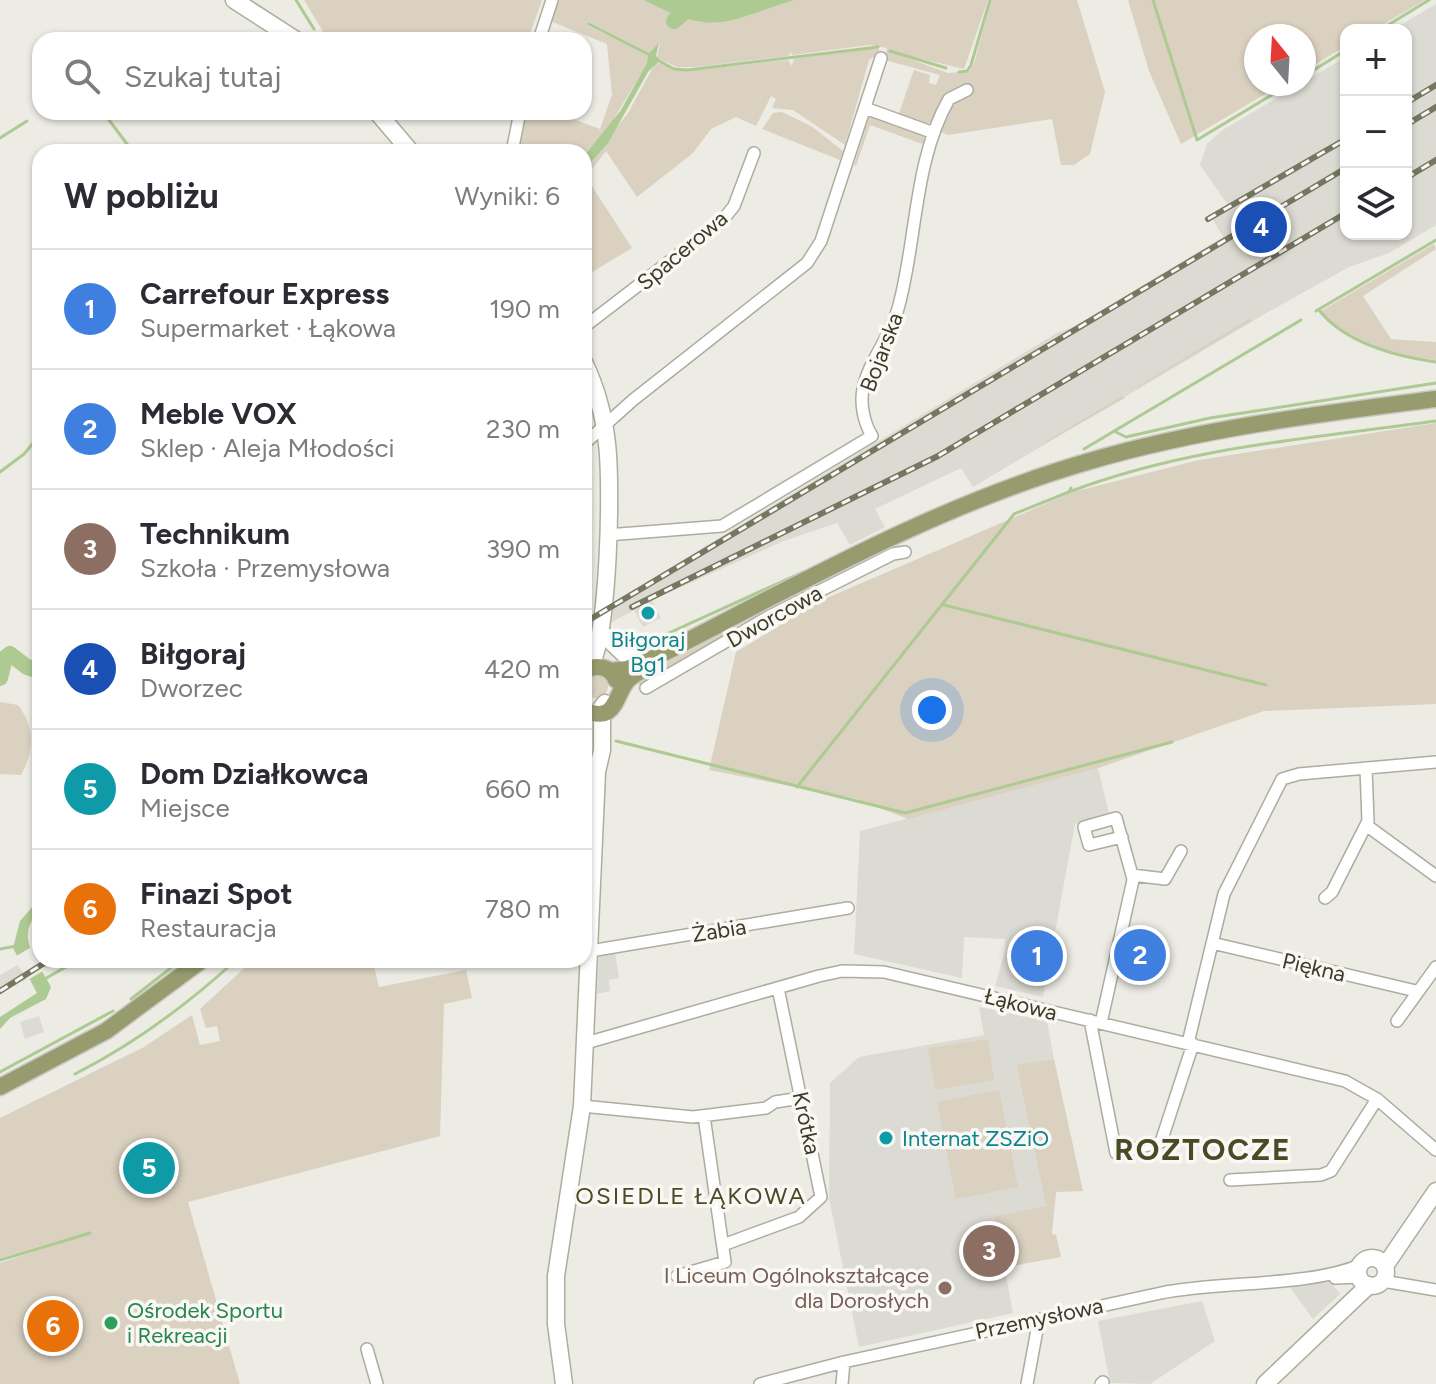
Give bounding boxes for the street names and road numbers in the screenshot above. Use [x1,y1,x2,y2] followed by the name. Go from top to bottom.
[632,205,733,296] street label: Spacerowa
[854,309,909,396] street label: Bojarska
[722,579,827,654] street label: Dworcowa
[690,913,748,948] street label: Żabia
[1280,947,1348,988] street label: Piękna
[982,982,1060,1027] street label: Łąkowa
[787,1089,826,1157] street label: Krótka
[973,1292,1106,1345] street label: Przemysłowa

